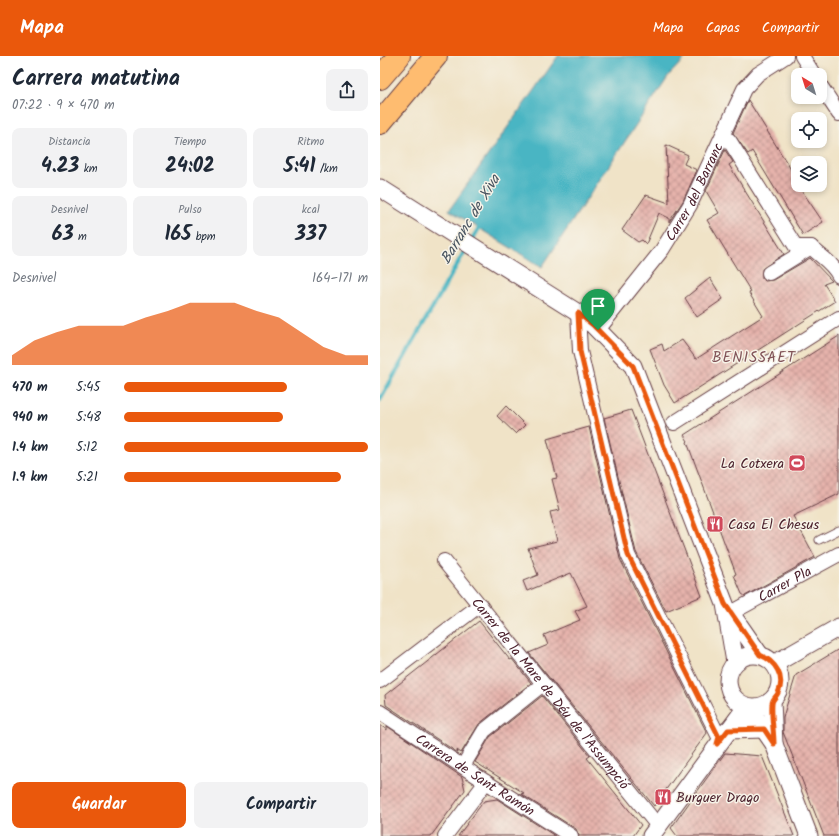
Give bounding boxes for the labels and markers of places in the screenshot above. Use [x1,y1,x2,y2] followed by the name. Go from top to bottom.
[581,289,615,330] pin
[721,453,784,475] place label: La Cotxera
[787,453,807,473] sports icon: La Cotxera
[705,514,725,534] restaurant icon: Casa El Chesus
[728,514,819,536] place label: Casa El Chesus
[653,787,673,807] restaurant icon: Burguer Drago
[676,787,759,809] place label: Burguer Drago

